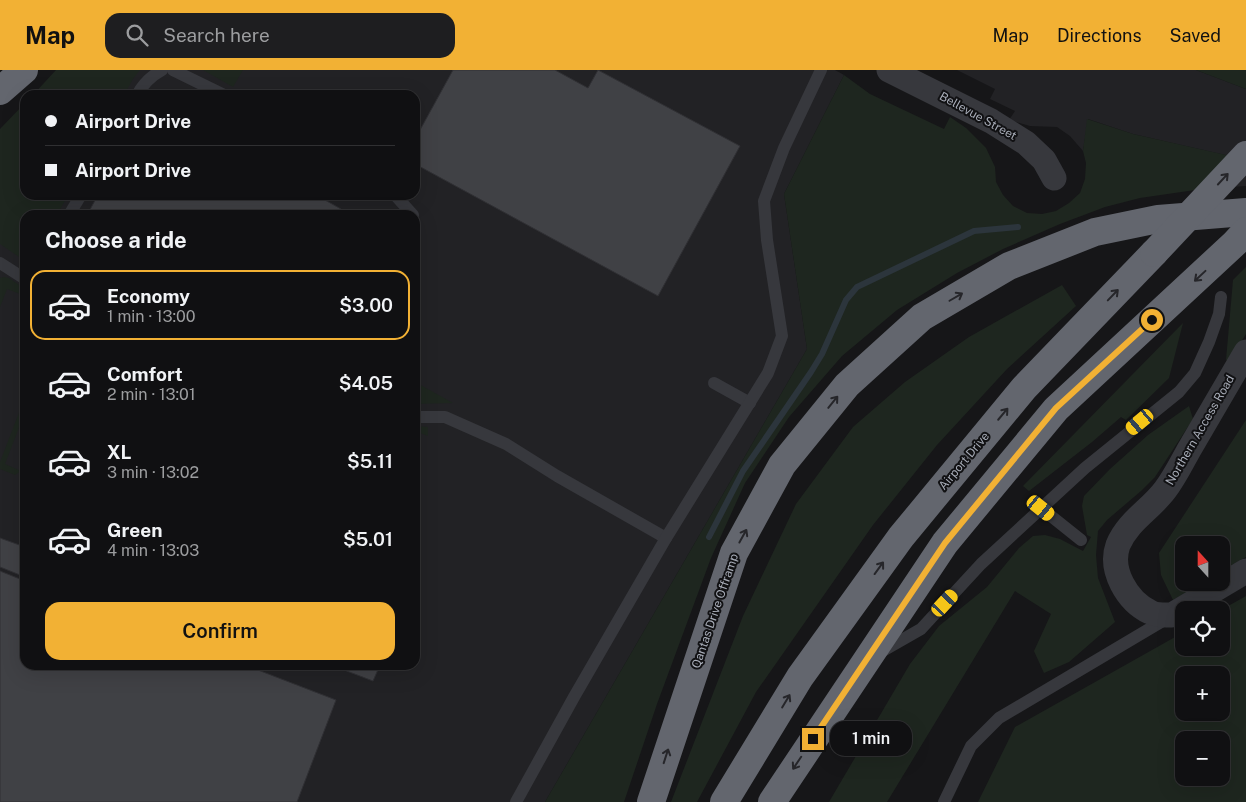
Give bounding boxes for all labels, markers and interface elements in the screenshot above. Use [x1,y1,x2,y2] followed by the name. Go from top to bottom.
[105,13,455,58] search box
[25,21,75,49] text: Map
[123,21,151,49] icon: search
[163,24,270,46] text: Search here
[992,25,1029,46] text: Map
[1057,25,1142,46] text: Directions
[1170,25,1221,46] text: Saved
[937,89,1019,143] street label: Bellevue Street
[75,110,191,132] text: Airport Drive
[75,159,191,181] text: Airport Drive
[1217,173,1229,186] one-way arrow
[45,227,187,253] text: Choose a ride
[1193,270,1206,282] one-way arrow
[47,283,92,328] icon: car
[107,285,190,307] text: Economy
[1107,289,1119,301] one-way arrow
[948,292,963,302] one-way arrow
[339,294,393,316] text: $3.00
[107,307,196,326] text: 1 min · 13:00
[1141,309,1163,331] route start
[47,361,92,406] icon: car
[107,363,183,385] text: Comfort
[339,372,393,394] text: $4.05
[1163,373,1237,487] street label: Northern Access Road
[107,385,195,404] text: 2 min · 13:01
[828,396,839,409] one-way arrow
[1123,407,1156,437] car
[997,408,1008,421] one-way arrow
[936,429,992,493] street label: Airport Drive
[47,439,92,484] icon: car
[107,441,132,463] text: XL
[347,450,393,472] text: $5.11
[107,463,199,482] text: 3 min · 13:02
[1024,493,1057,523] car
[47,517,92,562] icon: car
[107,519,162,541] text: Green
[343,528,393,550] text: $5.01
[738,529,748,544] one-way arrow
[1175,536,1230,591] north arrow
[1175,536,1230,786] map controls
[107,541,199,560] text: 4 min · 13:03
[689,552,741,670] street label: Qantas Drive Offramp
[874,561,884,575] one-way arrow
[929,587,960,619] car
[1175,601,1230,656] button: locate
[45,602,395,660] button: Confirm
[1175,666,1230,721] button: +
[781,694,791,708] one-way arrow
[830,722,913,756] callout: 1 min
[802,728,824,750] route end
[852,729,890,748] text: 1 min
[1175,731,1230,786] button: −
[662,748,672,764] one-way arrow
[792,756,802,770] one-way arrow

